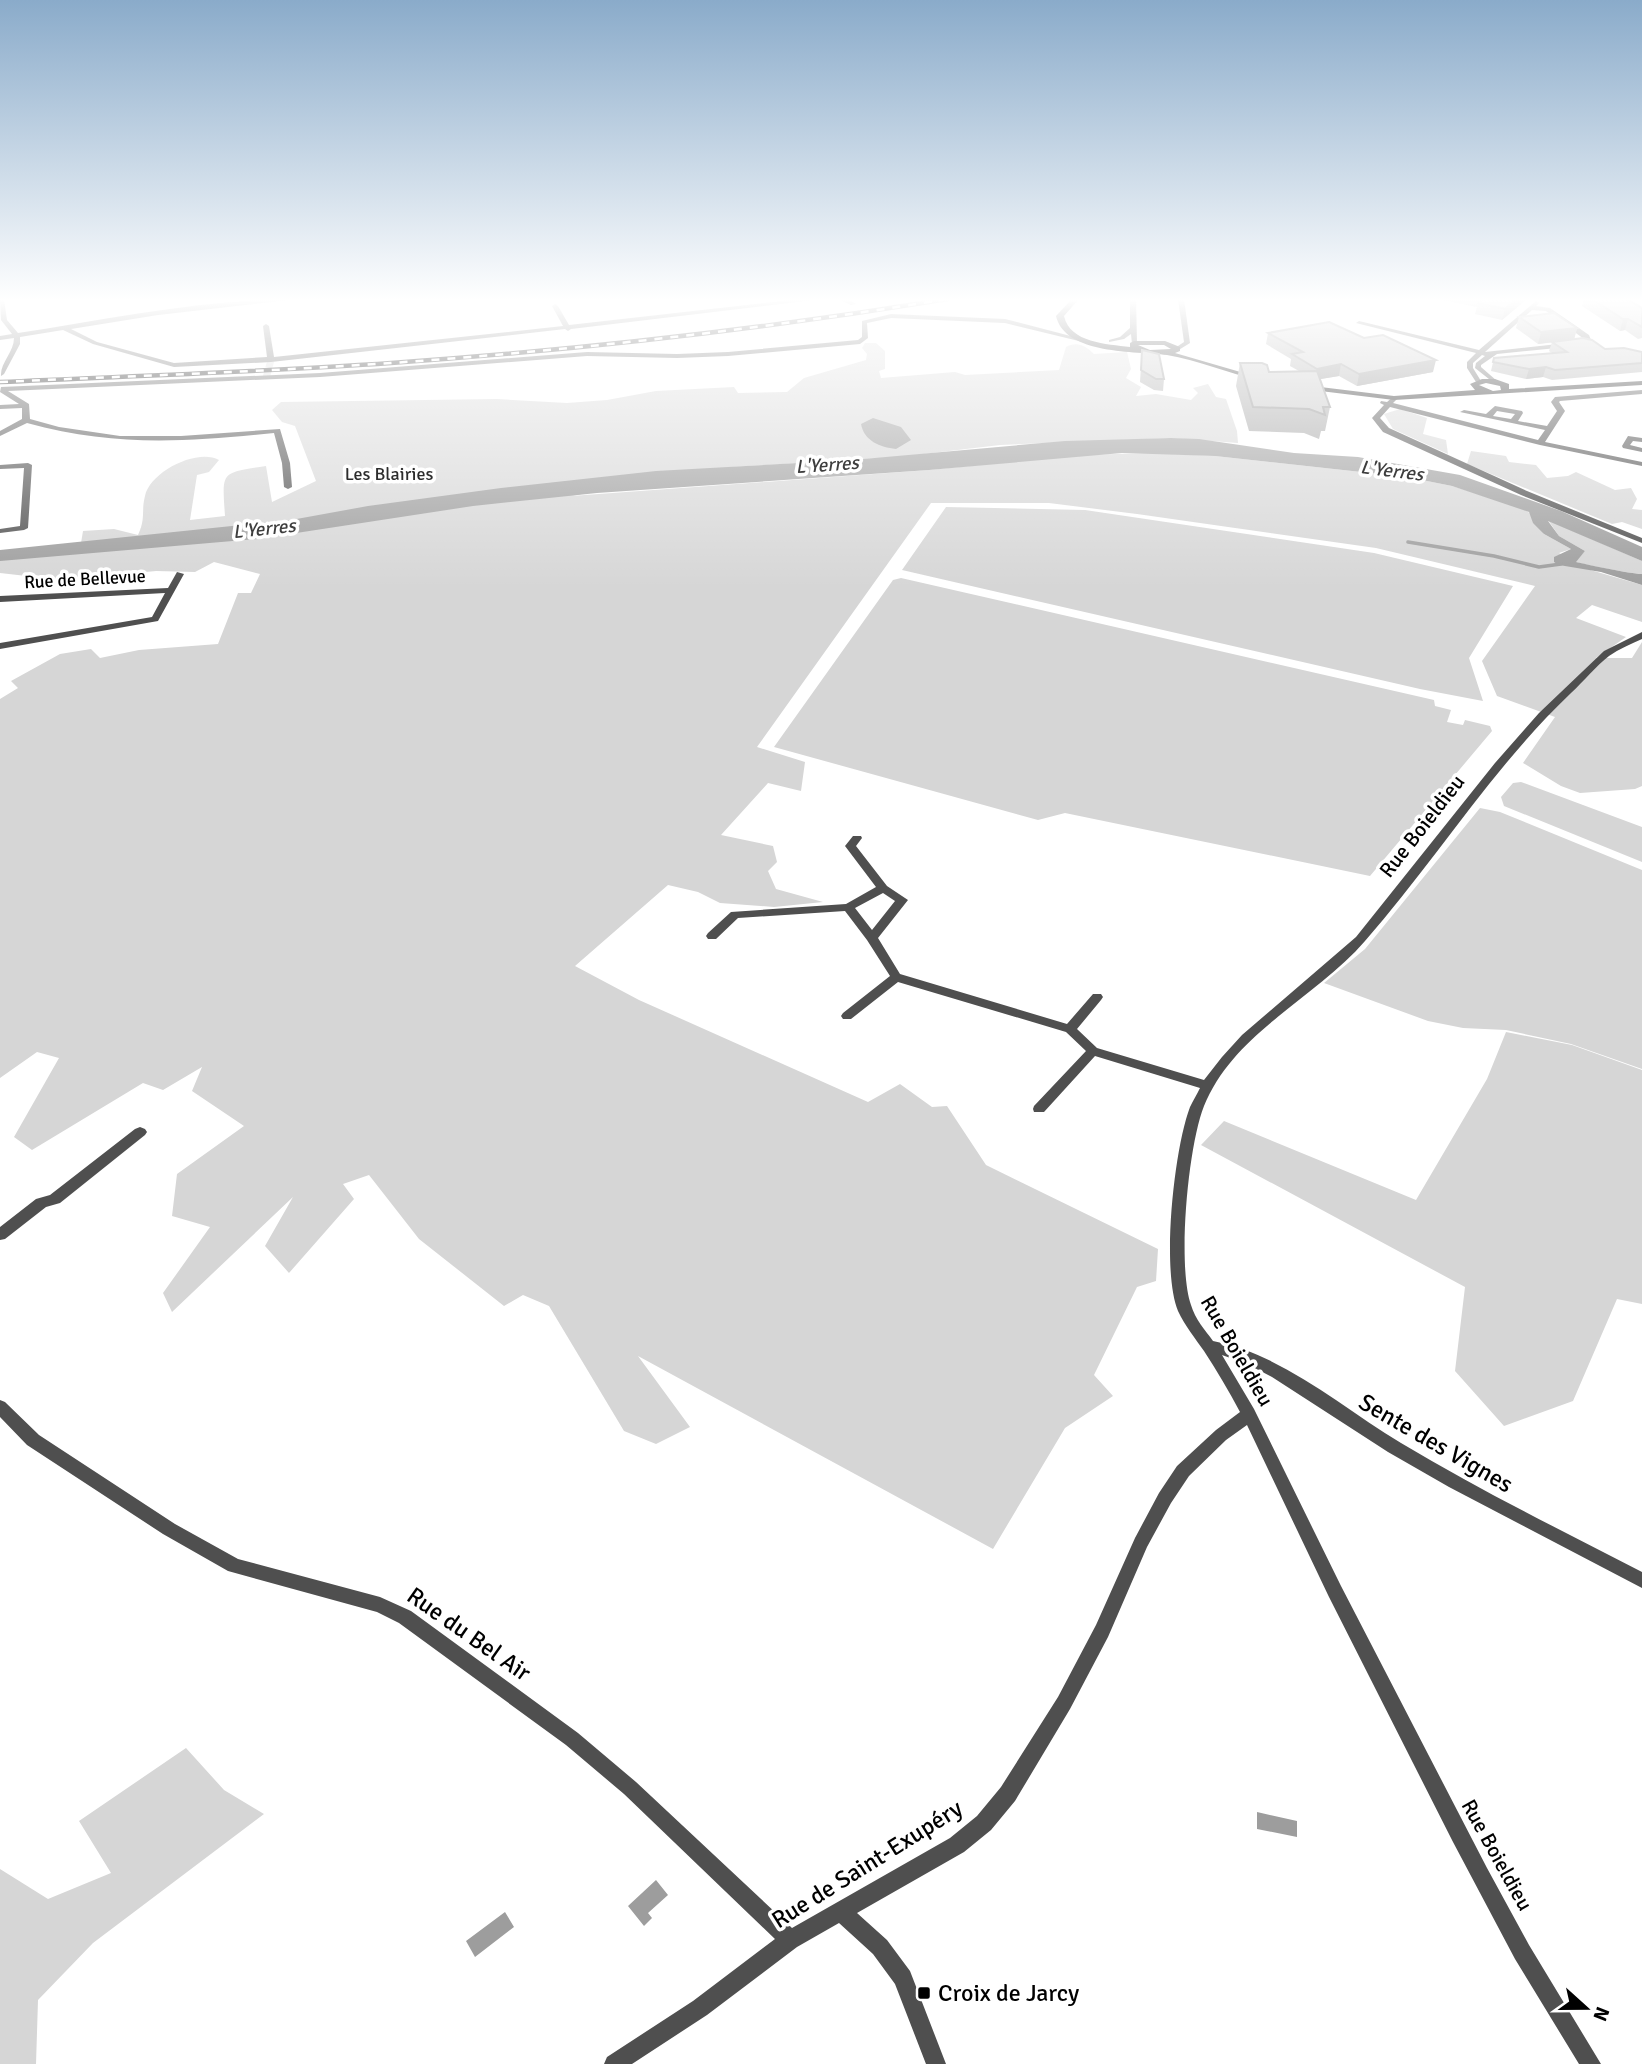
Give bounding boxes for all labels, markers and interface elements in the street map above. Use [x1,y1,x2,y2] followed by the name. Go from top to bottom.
[795,451,861,479] water label: L'Yerres
[1359,455,1426,487] water label: L'Yerres
[345,463,433,485] park label: Les Blairies
[231,514,298,544] water label: L'Yerres
[24,565,146,593] street label: Rue de Bellevue
[1374,769,1470,883] street label: Rue Boieldieu
[1195,1291,1279,1411] street label: Rue Boieldieu
[1354,1387,1518,1499] street label: Sente des Vignes
[401,1580,537,1688] street label: Rue du Bel Air
[766,1793,968,1935] street label: Rue de Saint-Exupéry
[1456,1795,1538,1915] street label: Rue Boieldieu
[1551,1973,1621,2043] north arrow
[938,1978,1079,2008] place label: Croix de Jarcy
[916,1985,932,2001] marker: Croix de Jarcy
[1587,2003,1615,2024] text: N

